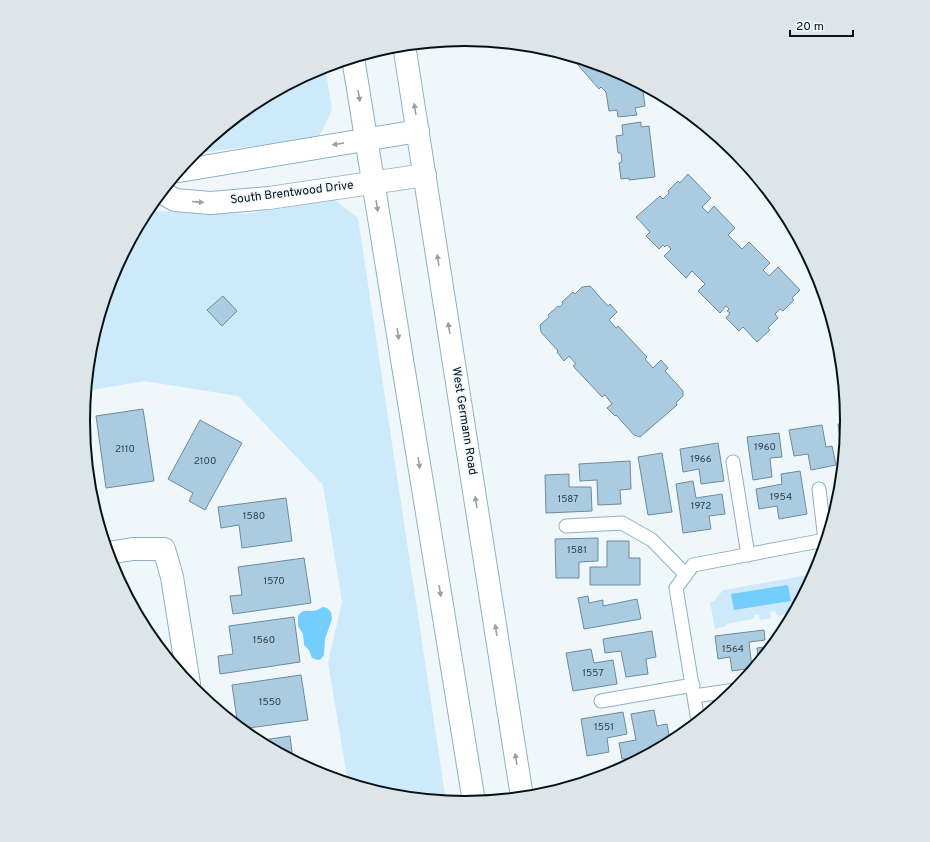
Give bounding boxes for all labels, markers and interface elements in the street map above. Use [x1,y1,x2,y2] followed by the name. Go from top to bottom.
[790,12,853,38] scale bar
[796,19,824,35] text: 20 m
[356,90,362,102] one-way arrow
[411,103,417,115] one-way arrow
[332,142,344,148] one-way arrow
[229,177,355,209] street label: South Brentwood Drive
[192,198,204,205] one-way arrow
[374,200,380,212] one-way arrow
[435,254,441,266] one-way arrow
[446,322,452,335] one-way arrow
[395,328,401,340] one-way arrow
[448,366,480,476] street label: West Germann Road
[754,441,776,454] house number: 1960
[115,443,135,456] house number: 2110
[690,453,712,466] house number: 1966
[194,455,216,468] house number: 2100
[416,456,422,469] one-way arrow
[770,491,792,504] house number: 1954
[557,493,579,506] house number: 1587
[473,496,479,508] one-way arrow
[691,500,711,513] house number: 1972
[243,510,265,523] house number: 1580
[567,544,587,557] house number: 1581
[263,575,285,588] house number: 1570
[437,585,443,597] one-way arrow
[493,624,499,636] one-way arrow
[253,634,275,647] house number: 1560
[722,643,744,656] house number: 1564
[582,667,604,680] house number: 1557
[259,696,281,709] house number: 1550
[594,721,614,734] house number: 1551
[513,753,519,765] one-way arrow

